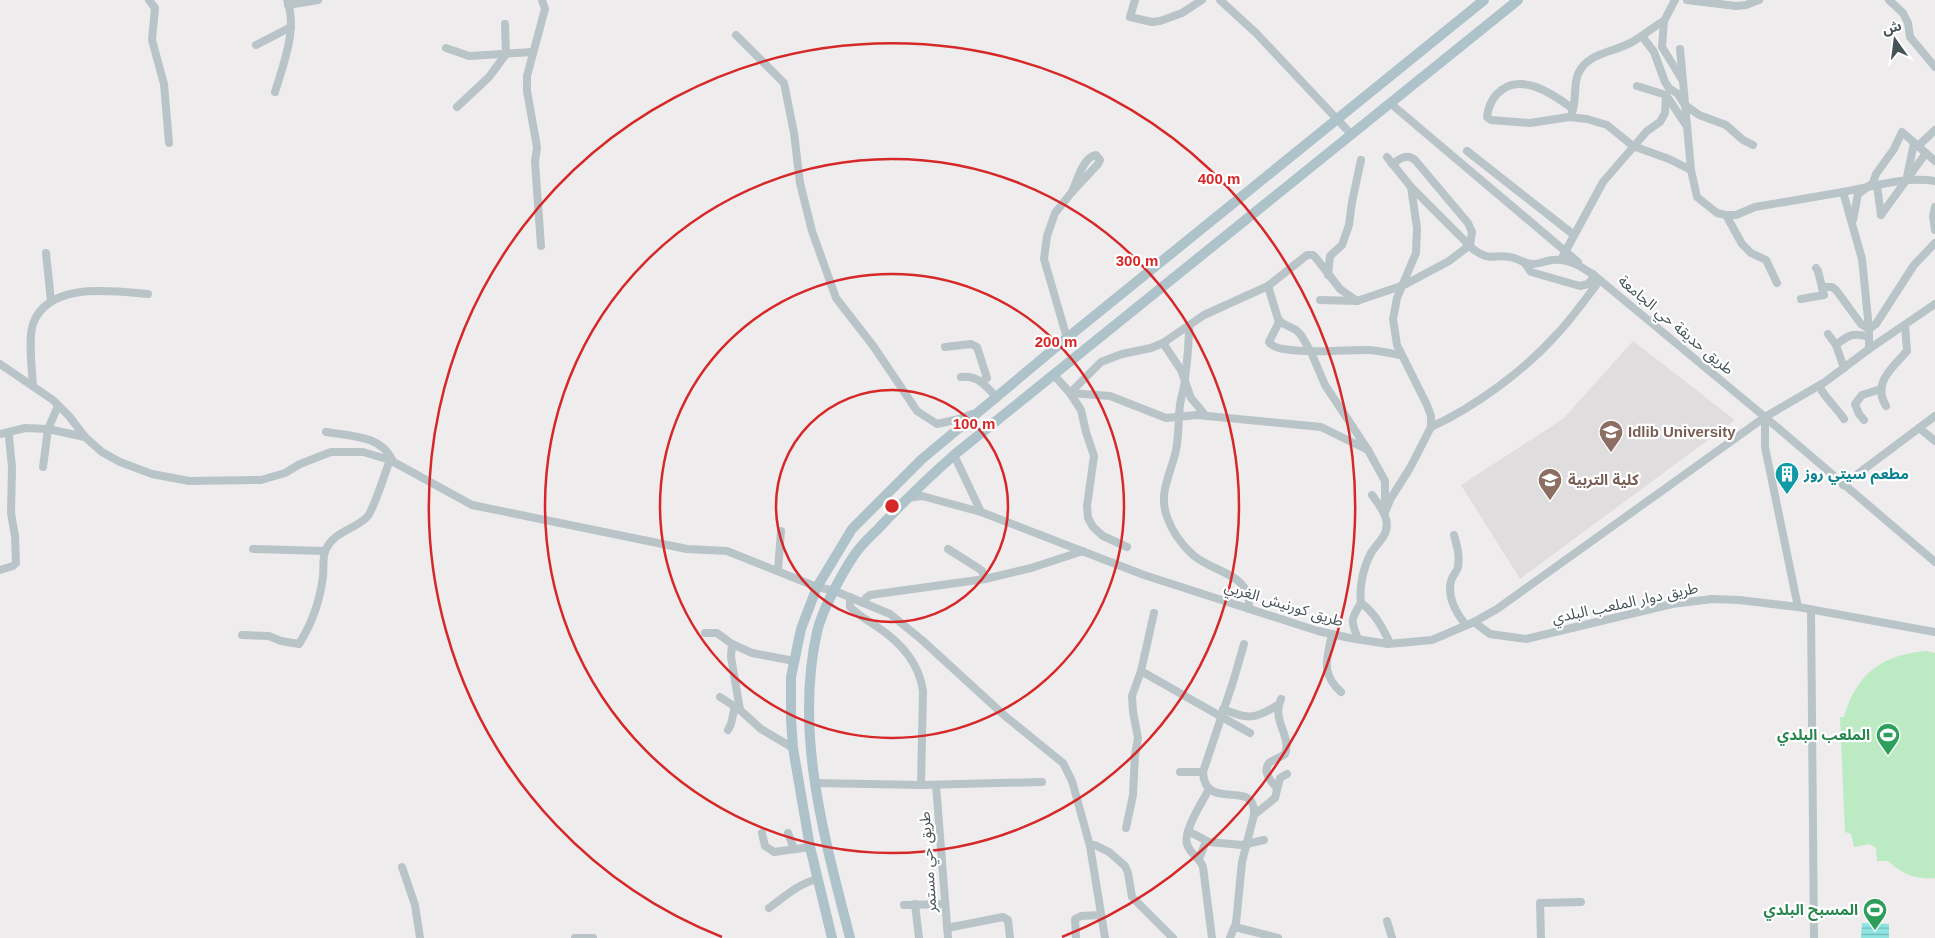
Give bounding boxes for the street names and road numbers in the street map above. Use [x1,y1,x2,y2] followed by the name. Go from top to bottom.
[1613,271,1737,380] street label: طريق حديقة حي الجامعة
[1222,577,1346,633] street label: طريق كورنيش الغربي
[1550,579,1700,630] street label: طريق دوار الملعب البلدي
[915,811,943,914] street label: طريق حي مستمر

